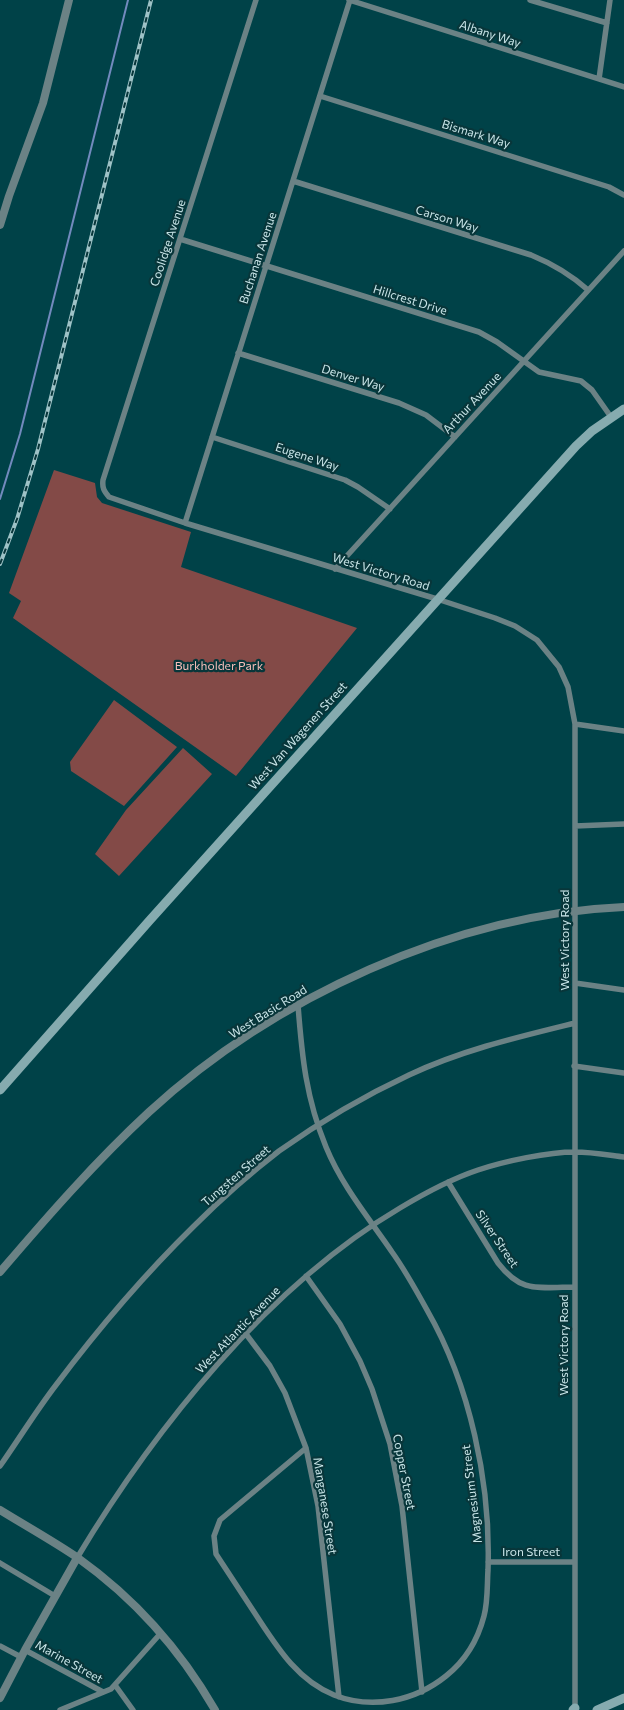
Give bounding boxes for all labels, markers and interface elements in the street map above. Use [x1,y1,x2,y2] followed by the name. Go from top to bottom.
[457,17,523,51] street label: Albany Way
[440,117,512,151] street label: Bismark Way
[147,198,189,288] street label: Coolidge Avenue
[414,203,480,235] street label: Carson Way
[236,210,280,306] street label: Buchanan Avenue
[371,282,449,318] street label: Hillcrest Drive
[320,362,386,394] street label: Denver Way
[440,369,504,437] street label: Arthur Avenue
[273,440,341,474] street label: Eugene Way
[331,550,431,594] street label: West Victory Road
[175,659,263,673] park label: Burkholder Park
[246,679,350,793] street label: West Van Wagenen Street
[558,890,572,990] street label: West Victory Road
[226,982,310,1042] street label: West Basic Road
[199,1142,273,1210] street label: Tungsten Street
[472,1207,522,1271] street label: Silver Street
[193,1283,283,1377] street label: West Atlantic Avenue
[557,1295,571,1395] street label: West Victory Road
[390,1433,418,1511] street label: Copper Street
[459,1444,485,1544] street label: Magnesium Street
[310,1456,340,1556] street label: Manganese Street
[502,1545,560,1559] street label: Iron Street
[33,1638,105,1686] street label: Marine Street

